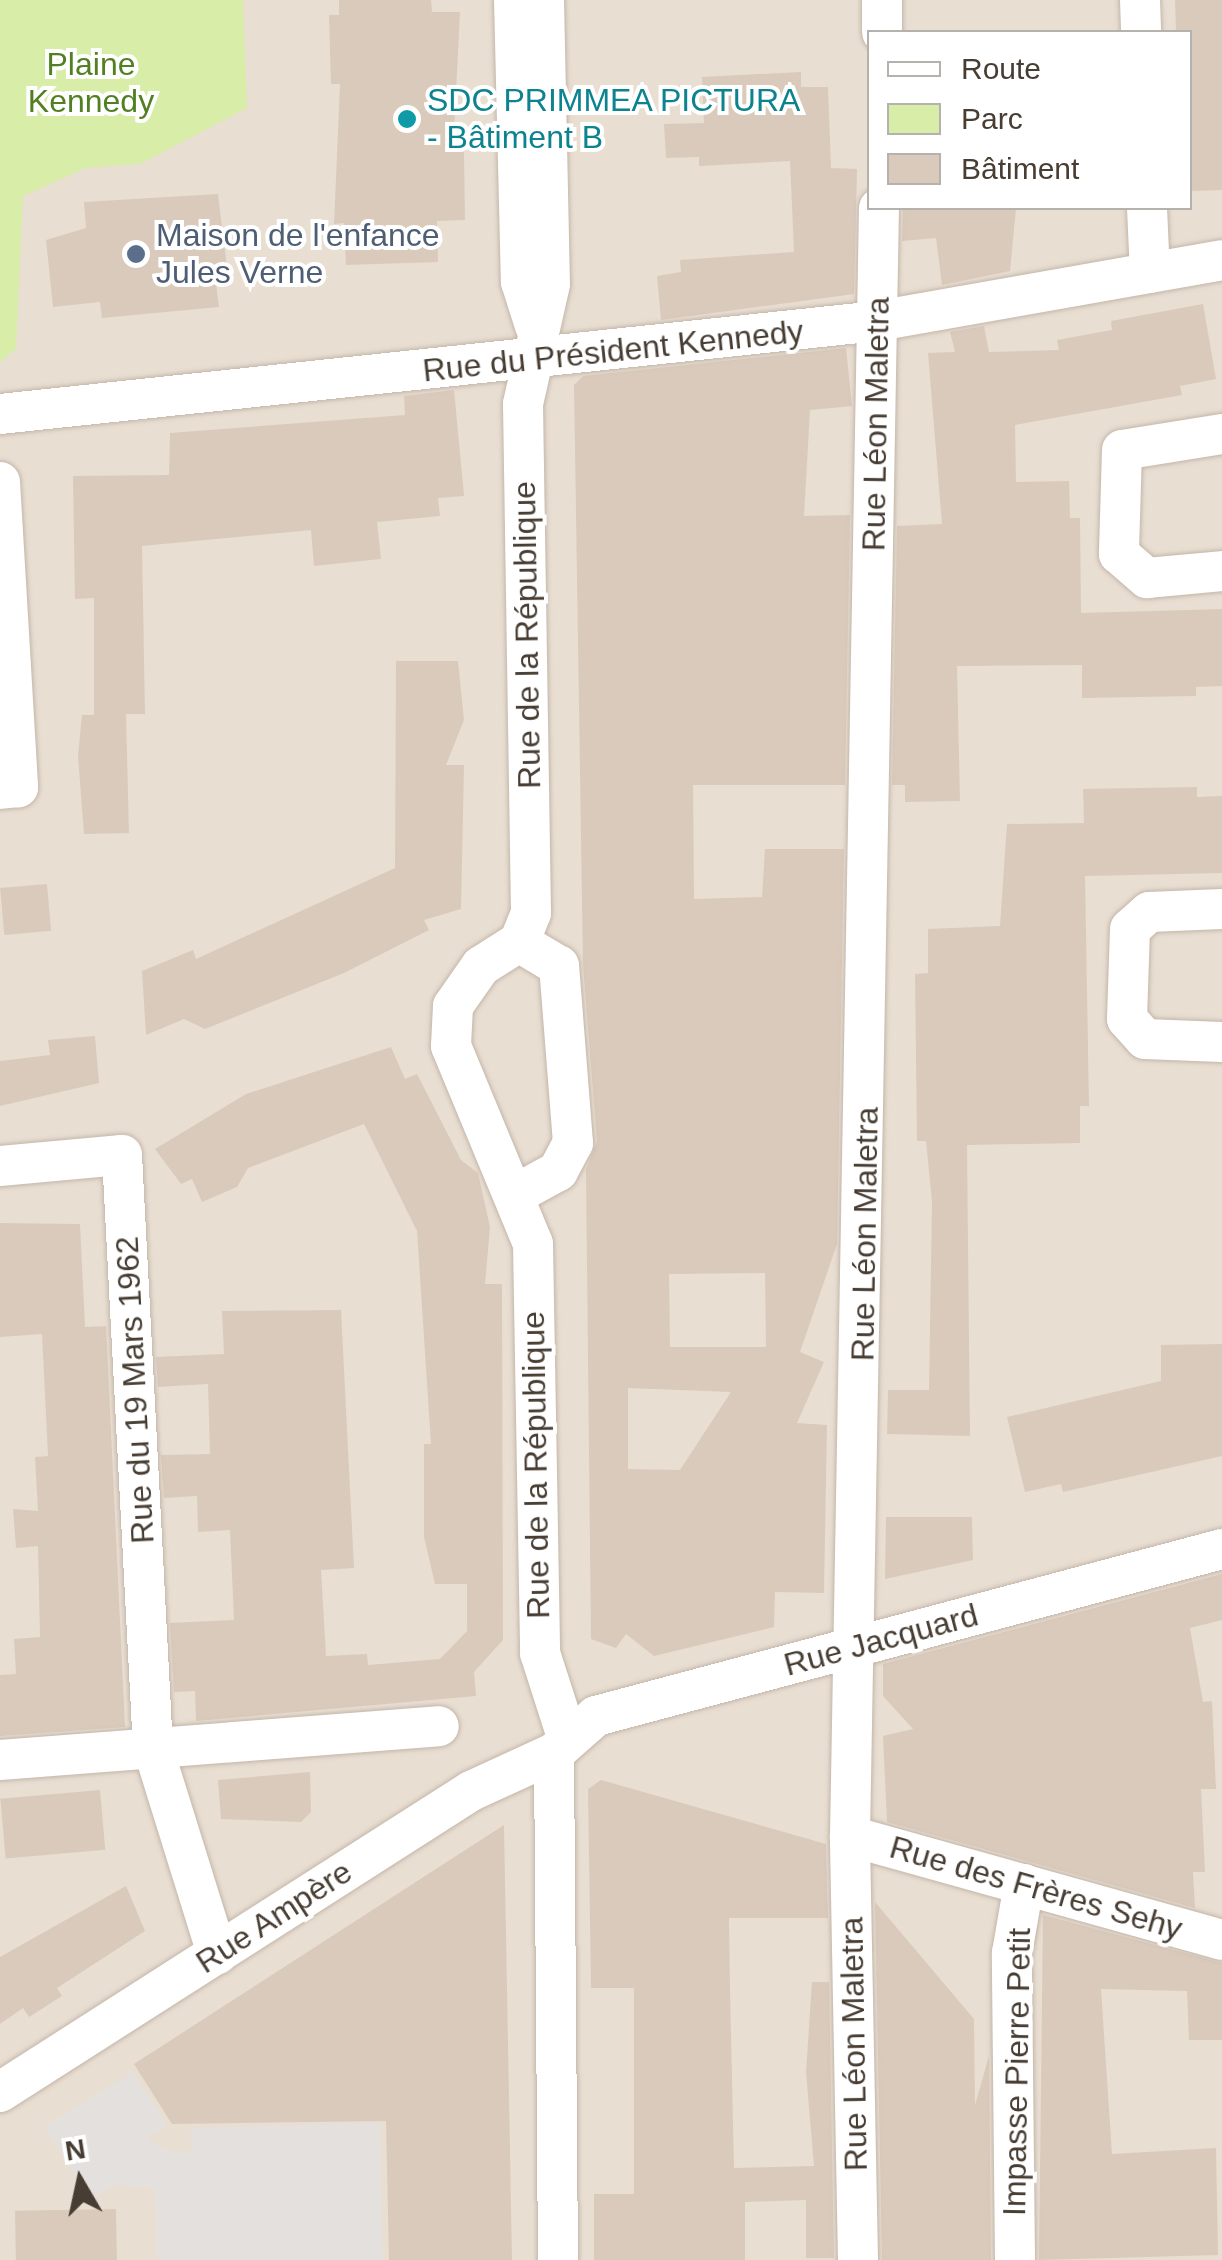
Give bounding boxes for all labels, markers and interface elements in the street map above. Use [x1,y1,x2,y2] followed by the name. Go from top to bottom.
[867,30,1192,210] legend
[28,46,154,121] park label: Plaine Kennedy
[961,52,1041,85] text: Route
[427,82,802,157] place label: SDC PRIMMEA PICTURA - Bâtiment B
[961,102,1023,135] text: Parc
[396,108,418,130] marker: SDC PRIMMEA PICTURA - Bâtiment B
[961,152,1079,185] text: Bâtiment
[156,217,440,292] place label: Maison de l'enfance Jules Verne
[125,243,147,265] marker: Maison de l'enfance Jules Verne
[855,296,897,552] street label: Rue Léon Maletra
[421,312,805,390] street label: Rue du Président Kennedy
[505,481,549,789] street label: Rue de la République
[844,1106,886,1362] street label: Rue Léon Maletra
[108,1235,162,1545] street label: Rue du 19 Mars 1962
[514,1311,558,1619] street label: Rue de la République
[780,1596,982,1684] street label: Rue Jacquard
[885,1828,1187,1948] street label: Rue des Frères Sehy
[188,1852,360,1982] street label: Rue Ampère
[833,1916,875,2172] street label: Rue Léon Maletra
[995,1928,1039,2216] street label: Impasse Pierre Petit
[30,2130,130,2230] north arrow
[63,2133,88,2167] text: N

